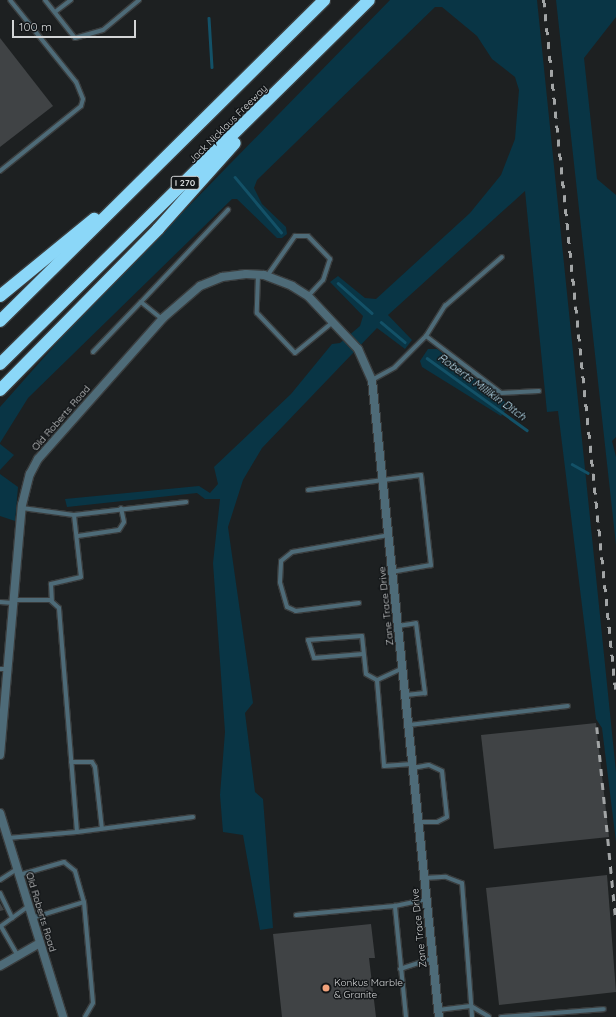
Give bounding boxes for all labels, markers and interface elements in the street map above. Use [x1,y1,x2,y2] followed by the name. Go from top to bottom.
[14,12,138,38] scale bar
[19,19,52,34] text: 100 m
[186,82,270,166] street label: Jack Nicklaus Freeway
[170,176,200,190] road number: I 270
[435,351,529,423] water label: Roberts Millikin Ditch
[29,383,93,453] street label: Old Roberts Road
[376,566,396,646] street label: Zane Trace Drive
[23,871,59,953] street label: Old Roberts Road
[409,888,429,968] street label: Zane Trace Drive
[334,976,403,1000] place label: Konkus Marble & Granite
[321,983,331,993] marker: Konkus Marble & Granite

